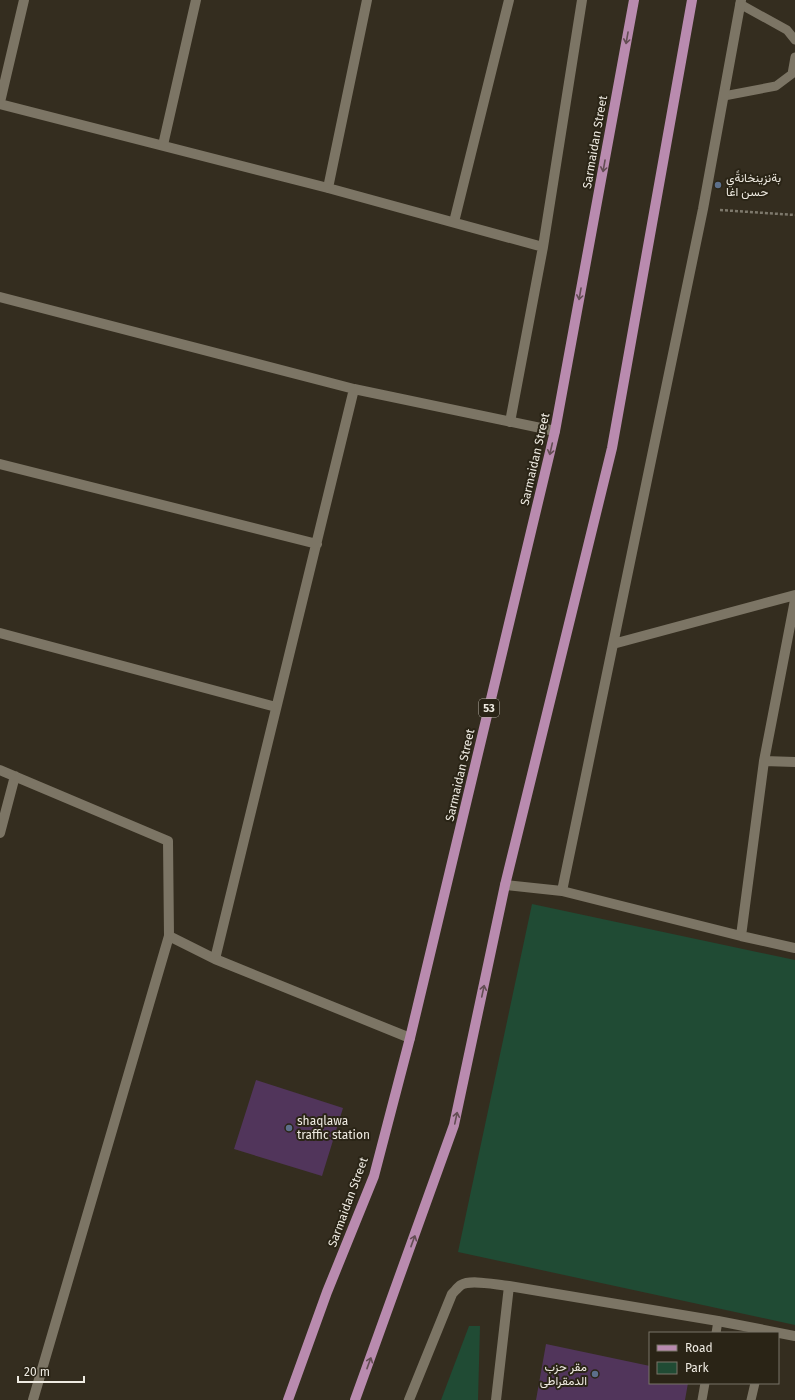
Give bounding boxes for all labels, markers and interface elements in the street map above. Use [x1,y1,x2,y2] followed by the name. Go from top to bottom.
[623,31,631,44] one-way arrow
[580,94,610,190] street label: Sarmaidan Street
[600,159,608,172] one-way arrow
[726,170,781,200] place label: بةنزينخانةًي حسن اغا
[713,180,723,190] marker: بةنزينخانةًي حسن اغا
[576,287,584,300] one-way arrow
[518,411,553,507] street label: Sarmaidan Street
[547,443,554,456] one-way arrow
[479,699,499,717] road number: 53
[443,727,478,823] street label: Sarmaidan Street
[479,985,487,998] one-way arrow
[452,1112,460,1125] one-way arrow
[297,1114,370,1142] place label: shaqlawa traffic station
[284,1123,294,1133] marker: shaqlawa traffic station
[325,1155,371,1249] street label: Sarmaidan Street
[409,1236,417,1248] one-way arrow
[649,1332,779,1384] legend
[685,1341,713,1355] text: Road
[18,1358,84,1384] scale bar
[365,1358,373,1370] one-way arrow
[540,1360,587,1389] place label: مقر حزب الدمقراطی
[685,1361,709,1375] text: Park
[24,1365,50,1379] text: 20 m
[590,1369,600,1379] marker: مقر حزب الدمقراطی

